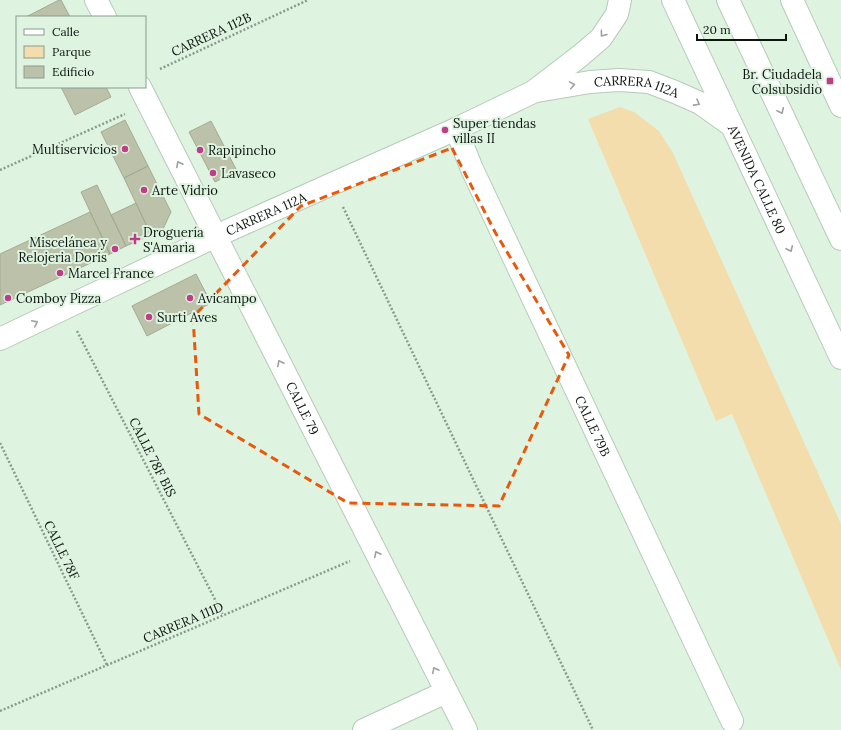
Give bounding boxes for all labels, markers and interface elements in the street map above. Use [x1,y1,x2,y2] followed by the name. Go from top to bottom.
[168,8,254,60] street label: CARRERA 112B
[16,16,146,88] legend
[697,16,786,42] scale bar
[703,22,731,37] text: 20 m
[52,24,80,39] text: Calle
[601,30,608,37] one-way arrow
[52,44,92,59] text: Parque
[52,64,94,79] text: Edificio
[742,66,822,98] place label: Br. Ciudadela Colsubsidio
[593,72,682,102] street label: CARRERA 112A
[825,76,835,86] marker: Br. Ciudadela Colsubsidio
[569,82,575,90] one-way arrow
[693,98,700,105] one-way arrow
[776,107,784,115] one-way arrow
[453,115,536,147] place label: Super tiendas villas II
[723,121,790,237] street label: AVENIDA CALLE 80
[440,125,450,135] marker: Super tiendas villas II
[32,141,117,158] place label: Multiservicios
[208,142,276,159] place label: Rapipincho
[120,144,130,154] marker: Multiservicios
[195,145,205,155] marker: Rapipincho
[177,161,184,168] one-way arrow
[221,165,276,182] place label: Lavaseco
[208,168,218,178] marker: Lavaseco
[151,182,218,199] place label: Arte Vidrio
[139,185,149,195] marker: Arte Vidrio
[223,188,310,240] street label: CARRERA 112A
[143,224,204,256] place label: Droguería S'Amaria
[18,234,107,266] place label: Miscelánea y Relojeria Doris
[130,234,140,244] marker: Droguería S'Amaria
[110,244,120,254] marker: Miscelánea y Relojeria Doris
[785,245,793,253] one-way arrow
[68,265,154,282] place label: Marcel France
[55,268,65,278] marker: Marcel France
[16,290,101,307] place label: Comboy Pizza
[197,290,257,307] place label: Avicampo
[3,293,13,303] marker: Comboy Pizza
[185,293,195,303] marker: Avicampo
[157,309,217,326] place label: Surti Aves
[144,312,154,322] marker: Surti Aves
[31,320,39,328] one-way arrow
[277,360,285,368] one-way arrow
[282,379,323,438] street label: CALLE 79
[571,393,614,459] street label: CALLE 79B
[125,415,180,500] street label: CALLE 78F BIS
[40,518,83,583] street label: CALLE 78F
[374,551,381,559] one-way arrow
[140,598,226,647] street label: CARRERA 111D
[433,667,440,674] one-way arrow

